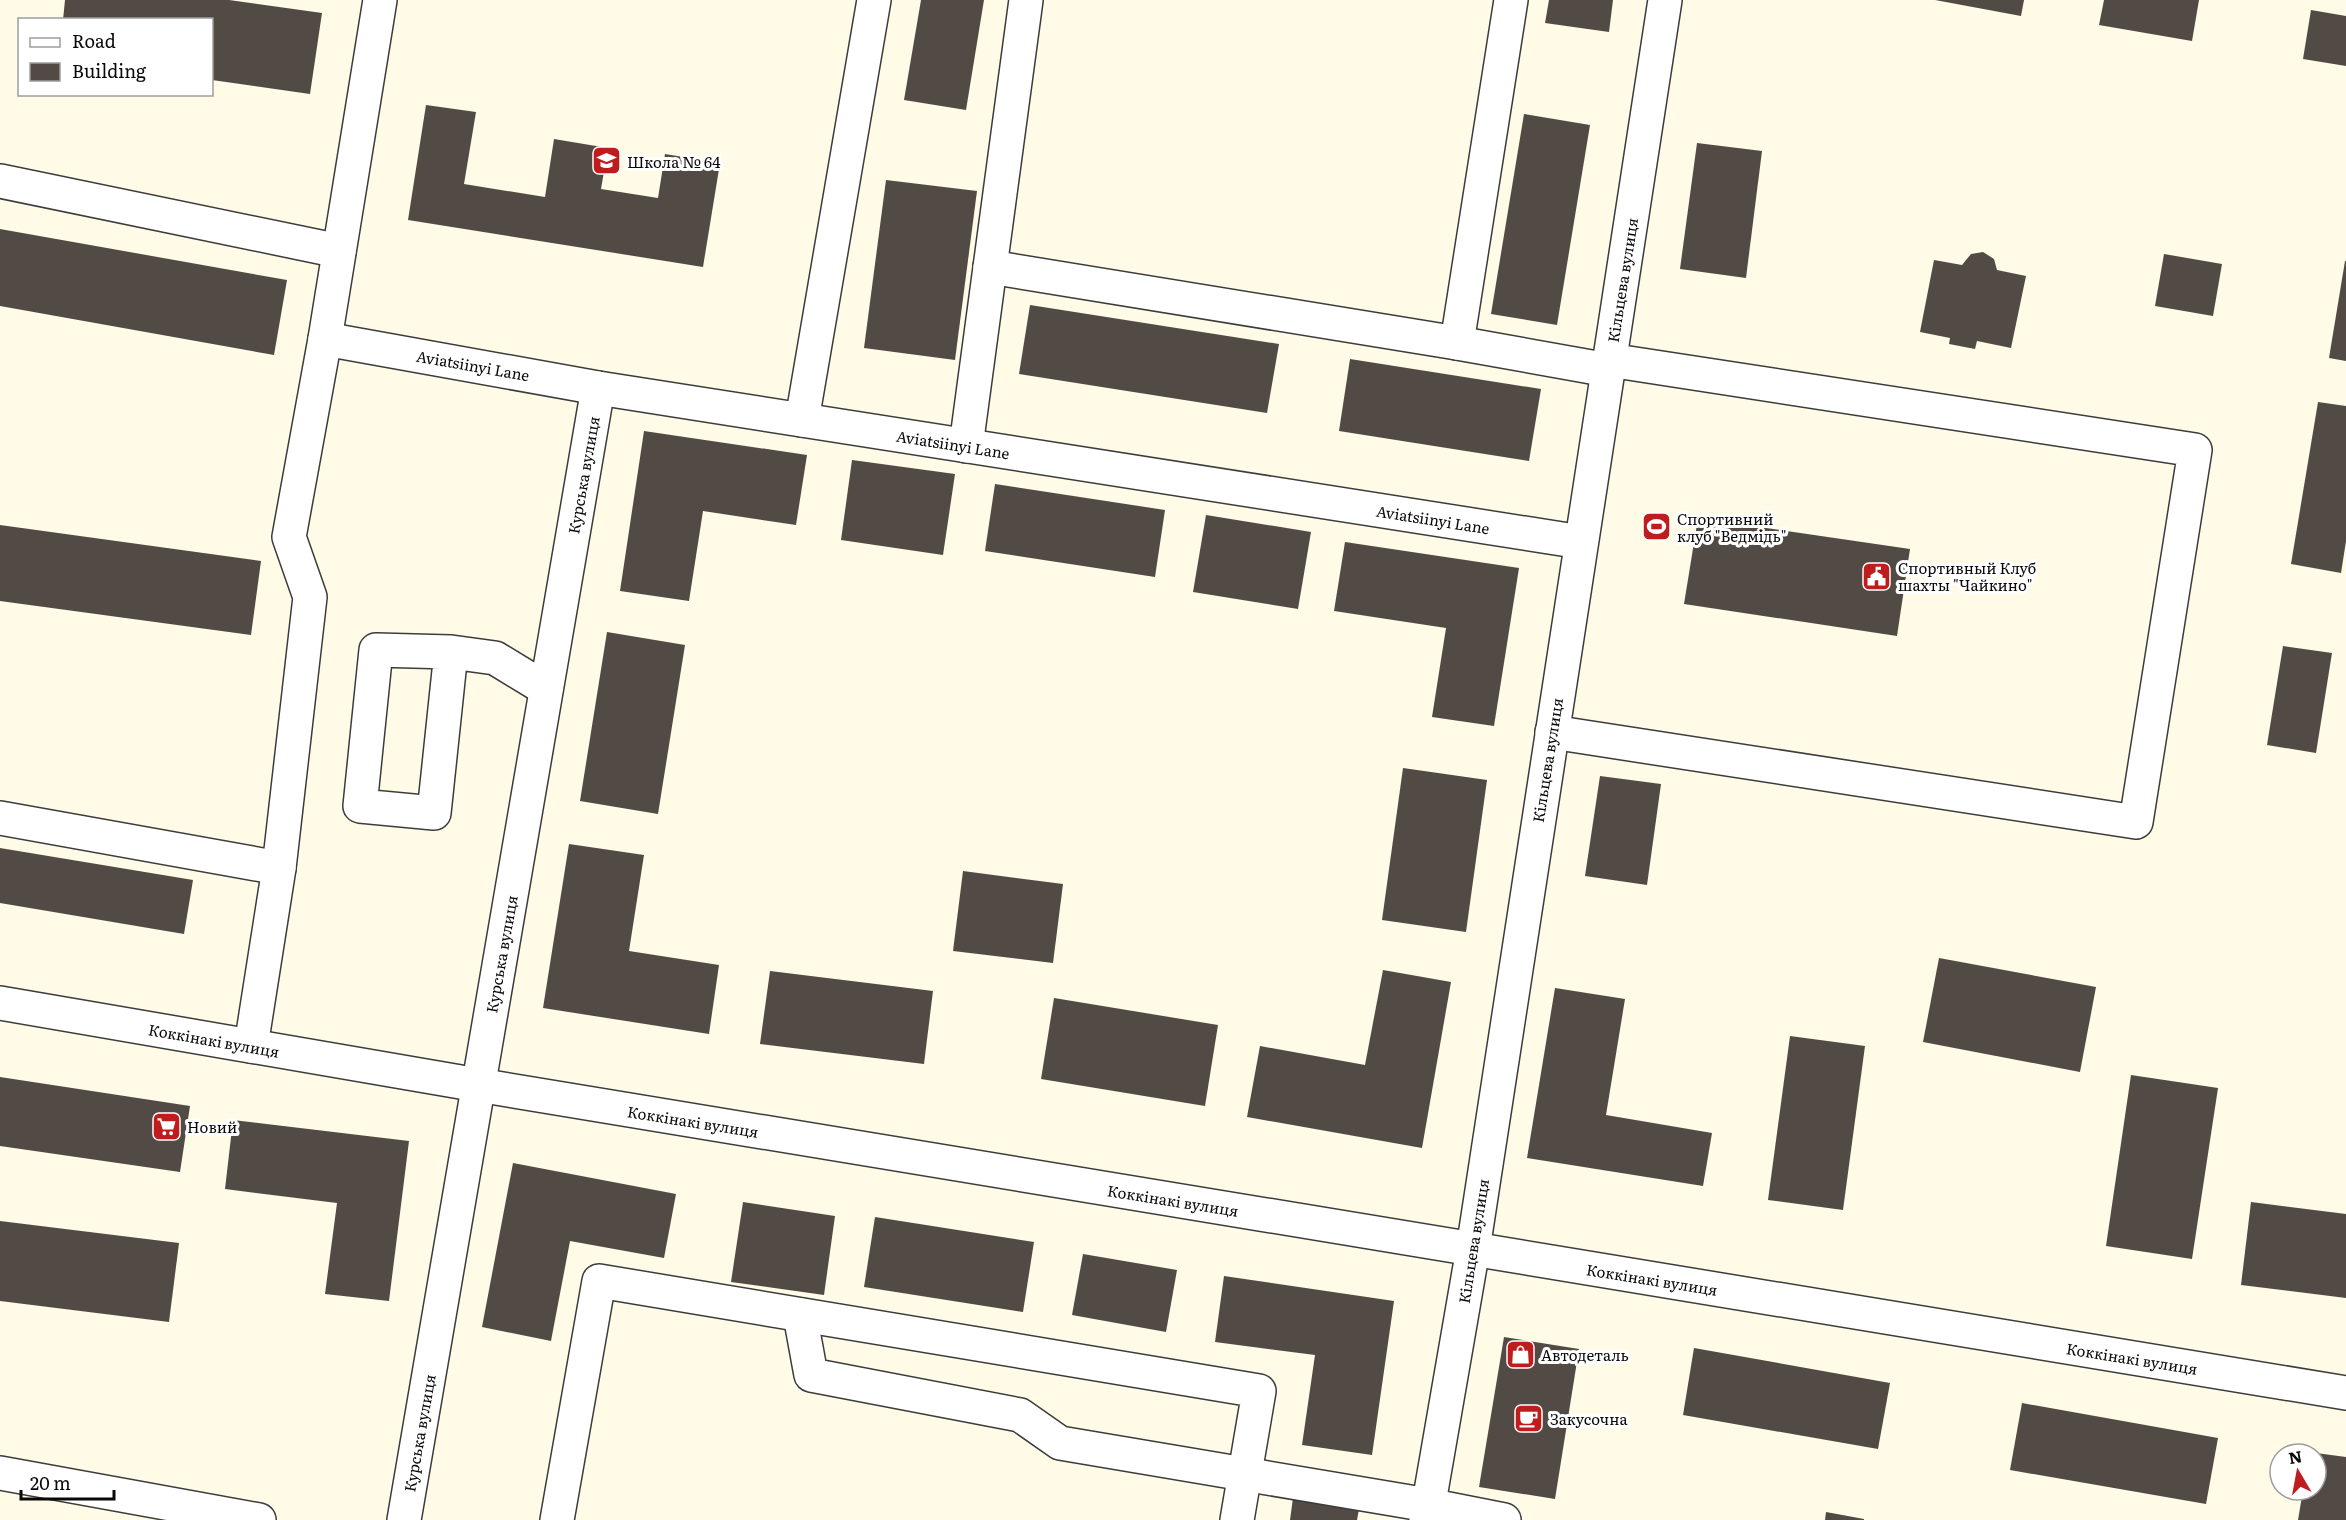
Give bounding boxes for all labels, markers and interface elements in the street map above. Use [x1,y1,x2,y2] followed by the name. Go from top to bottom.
[18,18,213,96] legend
[72,27,116,54] text: Road
[72,57,147,84] text: Building
[590,145,622,177] school or university icon: Школа № 64
[627,150,720,173] place label: Школа № 64
[1601,216,1643,344] street label: Кільцева вулиця
[415,344,532,386] street label: Aviatsiinyi Lane
[561,414,605,536] street label: Курська вулиця
[895,424,1012,464] street label: Aviatsiinyi Lane
[1375,499,1492,539] street label: Aviatsiinyi Lane
[1677,507,1787,547] place label: Спортивний клуб "Ведмідь"
[1640,511,1672,543] sports icon: Спортивний клуб "Ведмідь"
[1898,556,2037,596] place label: Спортивный Клуб шахты "Чайкино"
[1861,560,1893,592] public building icon: Спортивный Клуб шахты "Чайкино"
[1526,696,1568,824] street label: Кільцева вулиця
[479,893,523,1015] street label: Курська вулиця
[147,1017,281,1063] street label: Коккінакі вулиця
[626,1099,760,1143] street label: Коккінакі вулиця
[150,1110,182,1142] supermarket icon: Новий
[187,1115,237,1138] place label: Новий
[1452,1177,1494,1305] street label: Кільцева вулиця
[1106,1178,1240,1222] street label: Коккінакі вулиця
[1585,1257,1719,1301] street label: Коккінакі вулиця
[2065,1336,2199,1380] street label: Коккінакі вулиця
[1504,1338,1536,1370] shop icon: Автодеталь
[1541,1343,1629,1366] place label: Автодеталь
[397,1372,441,1494] street label: Курська вулиця
[1513,1402,1545,1434] cafe icon: Закусочна
[1550,1407,1628,1430] place label: Закусочна
[2268,1442,2328,1502] north arrow
[2287,1443,2304,1469] text: N
[21,1463,114,1501] scale bar
[30,1469,71,1496] text: 20 m

